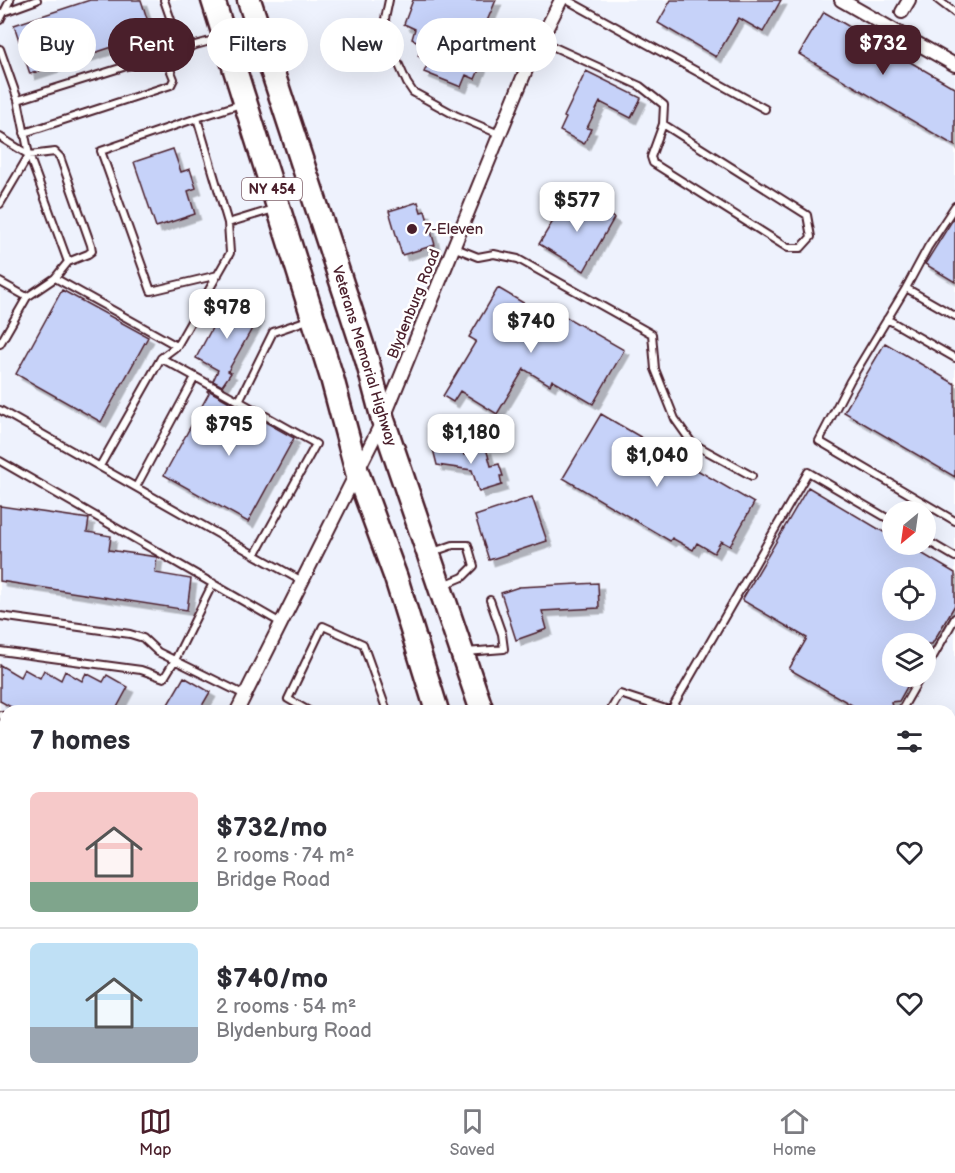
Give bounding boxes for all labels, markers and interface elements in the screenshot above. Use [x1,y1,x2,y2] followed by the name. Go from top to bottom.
[18,18,96,72] chip: Buy
[108,18,195,72] chip: Rent
[207,18,308,72] chip: Filters
[320,18,404,72] chip: New
[416,18,557,72] chip: Apartment
[847,25,919,76] pin: $732
[859,32,907,56] text: $732
[242,178,302,200] road number: NY 454
[541,182,613,233] pin: $577
[554,189,600,213] text: $577
[424,220,483,239] place label: 7-Eleven
[405,222,419,236] marker: 7-Eleven
[383,246,445,362] street label: Blydenburg Road
[327,263,401,449] street label: Veterans Memorial Highway
[191,289,263,340] pin: $978
[203,296,251,320] text: $978
[495,303,567,354] pin: $740
[507,310,555,334] text: $740
[193,406,265,457] pin: $795
[205,413,253,437] text: $795
[422,414,520,465] pin: $1,180
[442,421,500,445] text: $1,180
[608,437,706,488] pin: $1,040
[626,444,688,468] text: $1,040
[882,501,936,555] north arrow
[882,501,936,687] map controls
[882,567,936,621] button: locate
[882,633,936,687] button: layers
[893,725,926,758] icon: filters
[30,726,130,757] text: 7 homes
[216,813,327,844] text: $732/mo
[78,816,150,888] icon: home
[893,836,926,869] icon: heart
[216,844,354,868] text: 2 rooms · 74 m²
[216,868,330,892] text: Bridge Road
[216,964,328,995] text: $740/mo
[78,967,150,1039] icon: home
[893,987,926,1020] icon: heart
[216,995,356,1019] text: 2 rooms · 54 m²
[216,1019,372,1043] text: Blydenburg Road
[139,1105,172,1160] tab: Map
[450,1105,495,1160] tab: Saved
[773,1105,816,1160] tab: Home

